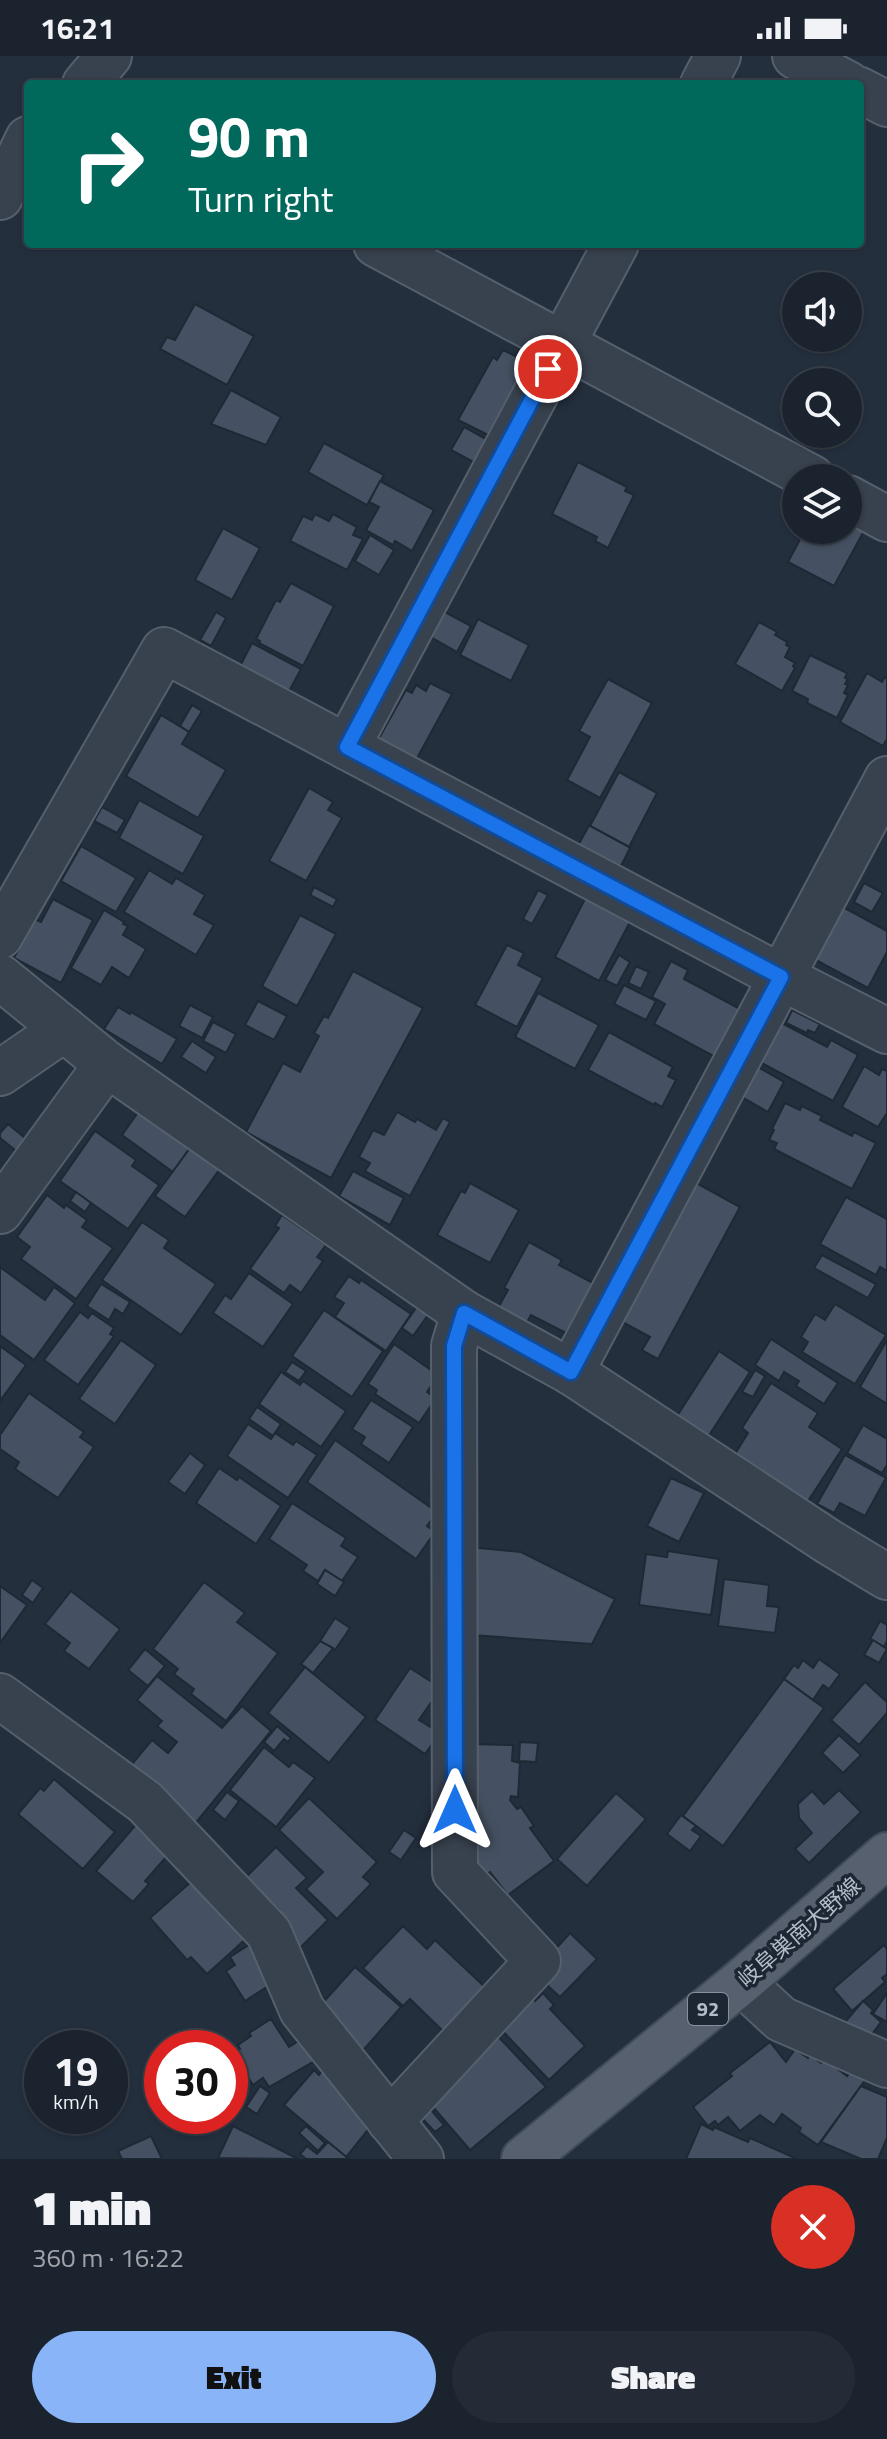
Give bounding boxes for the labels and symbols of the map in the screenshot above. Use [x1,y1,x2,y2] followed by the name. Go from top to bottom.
[514,335,582,403] pin
[413,1768,497,1852] position arrow
[730,1869,868,1995] street label: 岐阜巣南大野線
[688,1993,728,2025] road number: 92
[144,2030,248,2134] speed limit sign: 30

